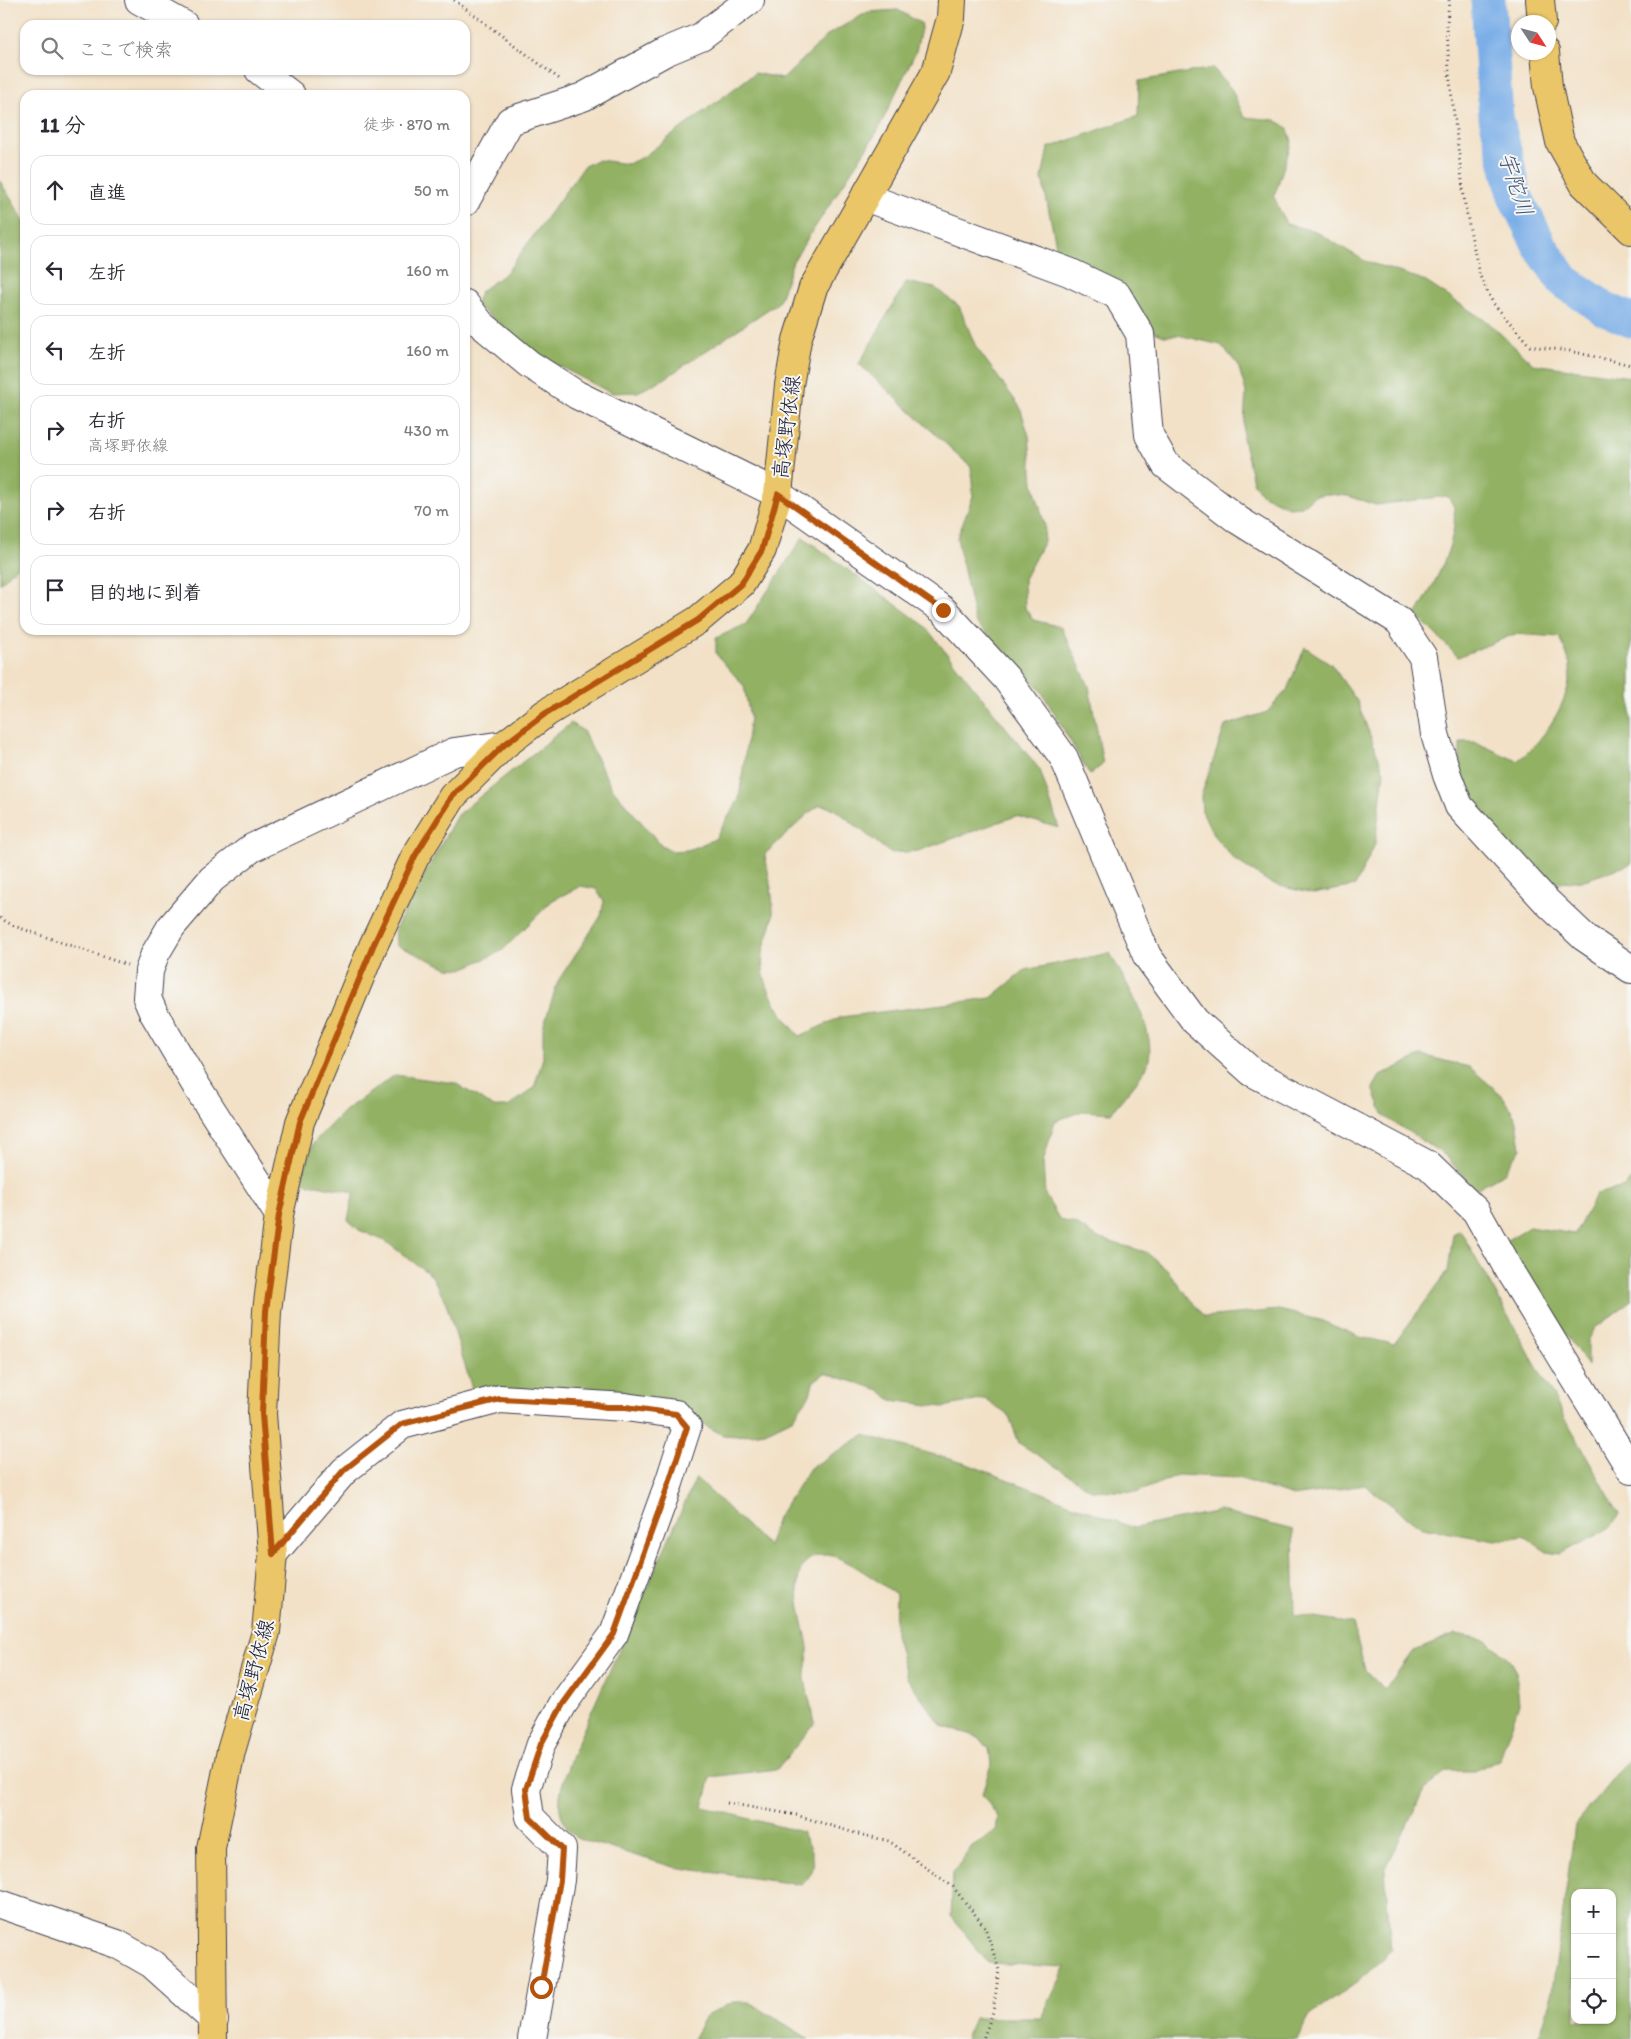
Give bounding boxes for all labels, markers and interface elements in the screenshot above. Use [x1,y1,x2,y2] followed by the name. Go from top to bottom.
[1511,15,1556,60] north arrow
[20,20,470,75] search box
[38,34,66,62] icon: search
[78,38,173,61] text: ここで検索
[40,112,85,137] text: 11 分
[363,115,450,134] text: 徒歩 · 870 m
[1493,148,1539,220] water label: 宇陀川
[41,176,69,204] icon: ahead
[88,181,126,204] text: 直進
[414,181,449,200] text: 50 m
[41,256,69,284] icon: left
[88,261,126,284] text: 左折
[406,261,449,280] text: 160 m
[41,336,69,364] icon: left
[88,341,126,364] text: 左折
[406,341,449,360] text: 160 m
[767,373,805,481] street label: 高塚野依線
[88,409,126,432] text: 右折
[41,416,69,444] icon: right
[404,421,449,440] text: 430 m
[88,436,168,455] text: 高塚野依線
[41,496,69,524] icon: right
[88,501,126,524] text: 右折
[414,501,449,520] text: 70 m
[41,576,69,604] icon: arrive
[88,581,202,604] text: 目的地に到着
[932,599,955,622] route end
[227,1616,279,1724] street label: 高塚野依線
[1571,1889,1616,2024] map controls
[1571,1889,1616,1934] button: +
[1571,1934,1616,1979] button: −
[530,1976,553,1999] route start
[1571,1979,1616,2024] button: locate

